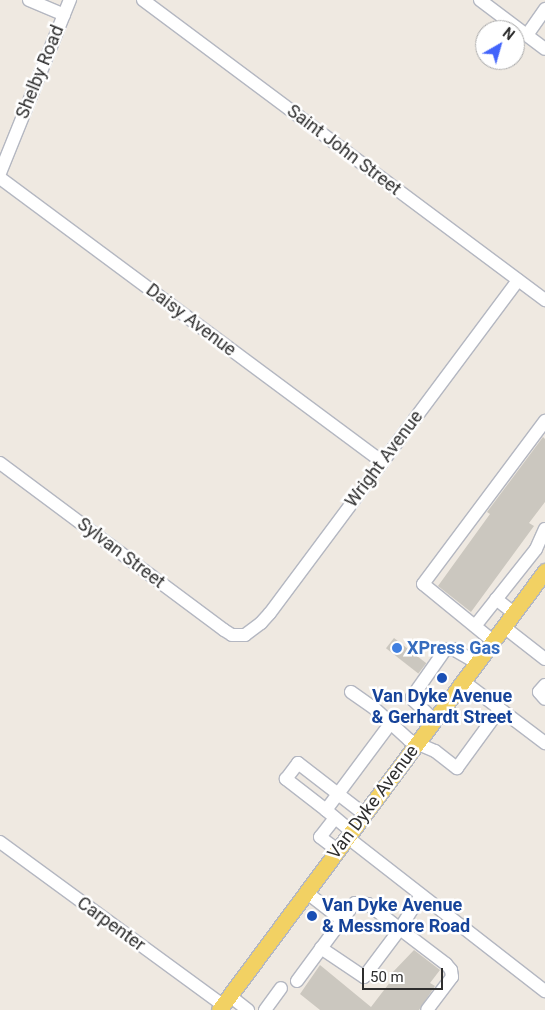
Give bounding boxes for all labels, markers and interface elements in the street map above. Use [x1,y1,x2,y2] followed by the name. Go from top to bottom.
[475,20,525,70] north arrow
[11,22,69,122] street label: Shelby Road
[500,25,517,43] text: N
[283,100,405,200] street label: Saint John Street
[142,279,240,361] street label: Daisy Avenue
[341,406,427,512] street label: Wright Avenue
[73,513,169,593] street label: Sylvan Street
[407,637,500,659] place label: XPress Gas
[391,642,403,654] marker: XPress Gas
[436,672,448,684] marker: Van Dyke Avenue & Gerhardt Street
[372,686,512,729] place label: Van Dyke Avenue & Gerhardt Street
[323,741,423,863] street label: Van Dyke Avenue
[73,892,149,956] street label: Carpenter
[322,895,470,938] place label: Van Dyke Avenue & Messmore Road
[306,910,318,922] marker: Van Dyke Avenue & Messmore Road
[365,958,446,990] scale bar
[370,968,404,986] text: 50 m

